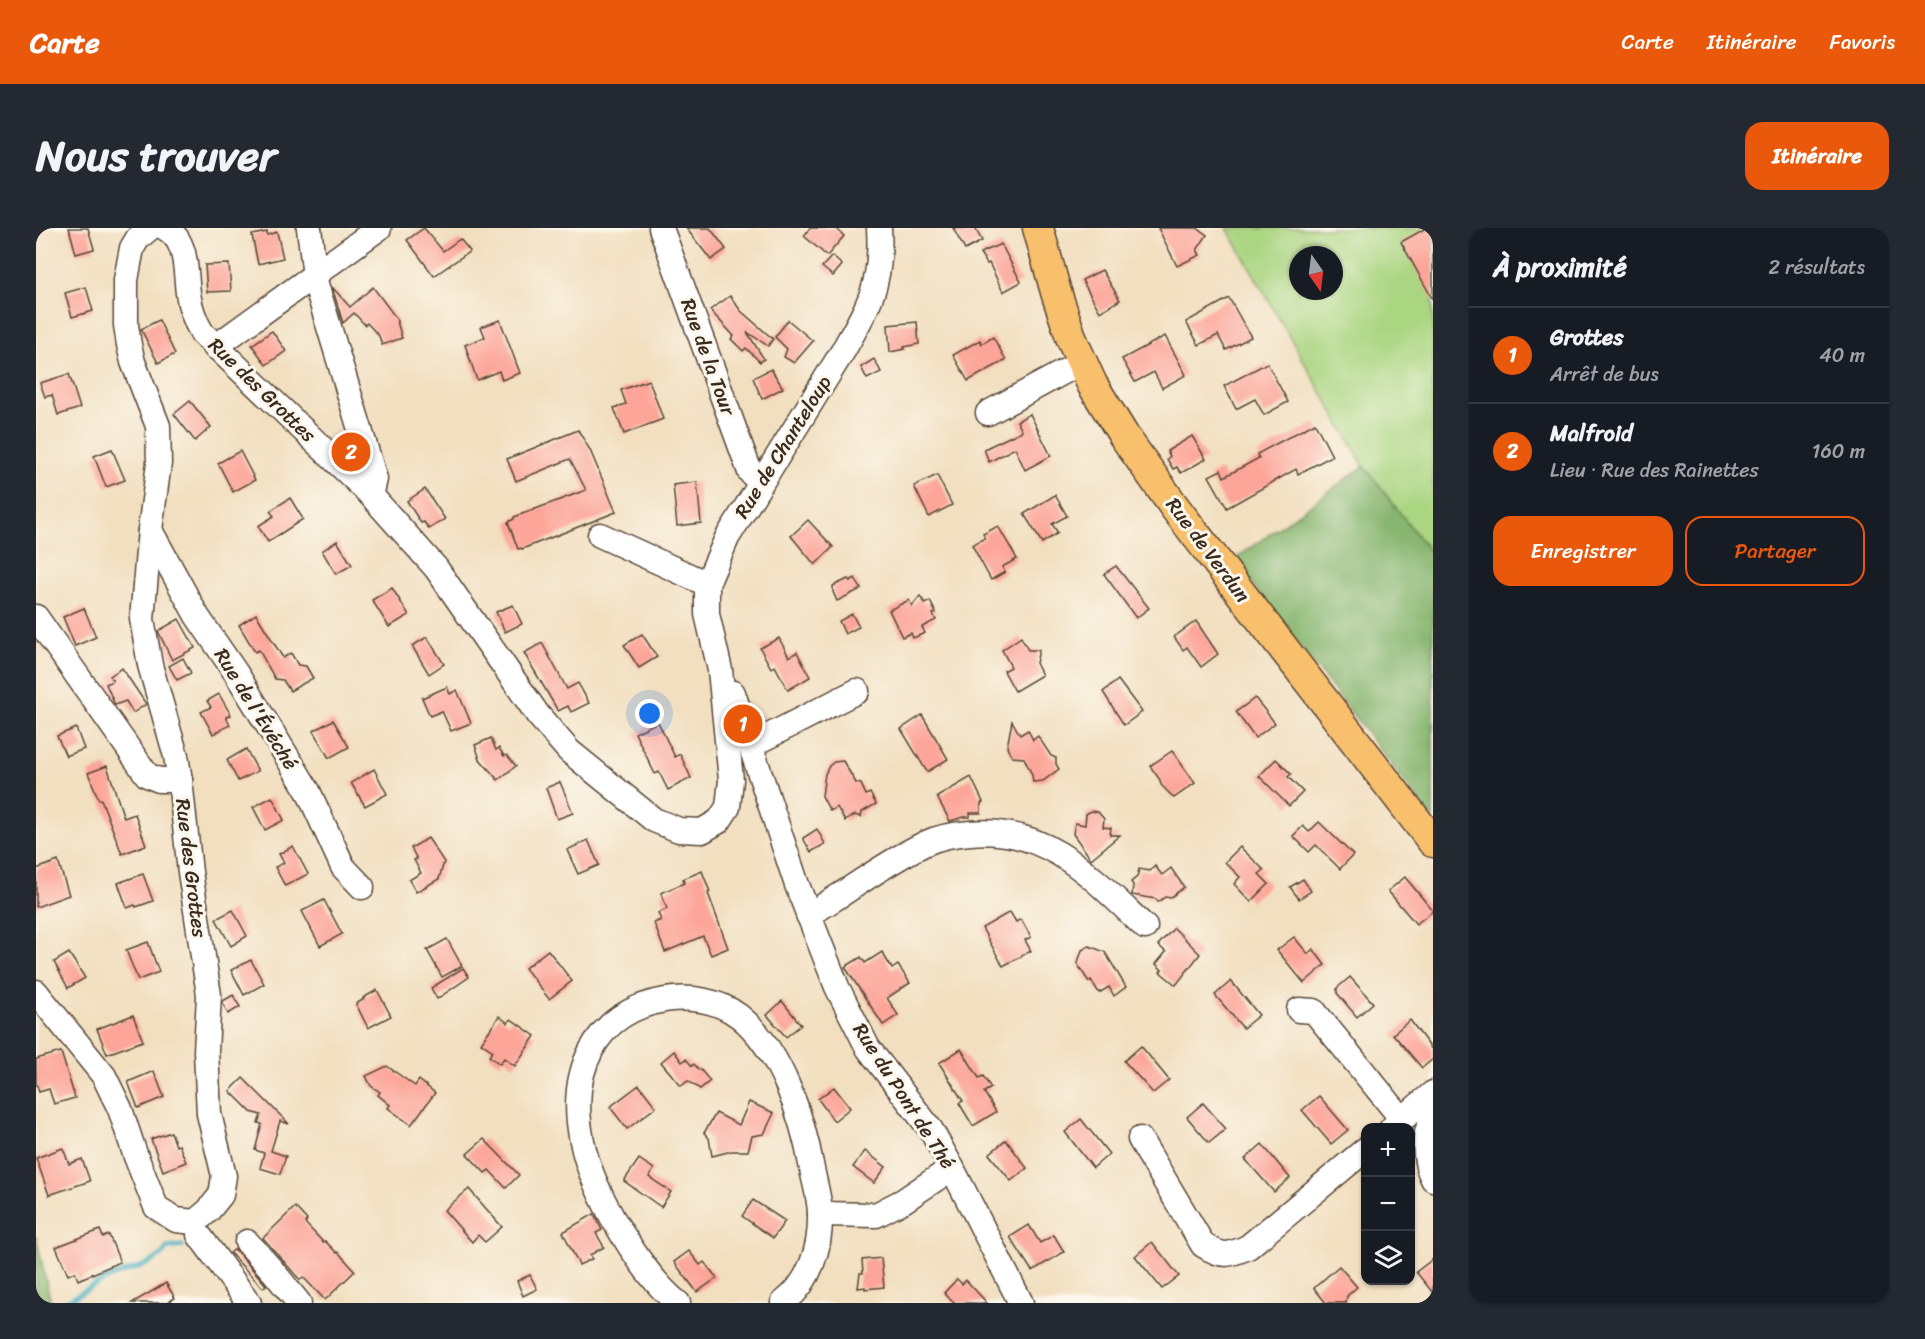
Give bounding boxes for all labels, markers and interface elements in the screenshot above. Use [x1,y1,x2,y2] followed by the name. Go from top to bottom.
[30,18,100,67] text: Carte
[1622,23,1674,61] text: Carte
[1707,23,1797,61] text: Itinéraire
[1830,23,1895,61] text: Favoris
[36,119,276,193] text: Nous trouver
[1745,122,1889,190] button: Itinéraire
[1493,244,1627,290] text: À proximité
[1289,246,1343,300] north arrow
[1768,250,1865,285] text: 2 résultats
[671,293,746,422] street label: Rue de la Tour
[1550,318,1624,357] text: Grottes
[200,329,325,452] street label: Rue des Grottes
[1508,338,1517,373] text: 1
[1819,338,1865,373] text: 40 m
[1550,357,1659,392] text: Arrêt de bus
[725,368,841,526] street label: Rue de Chanteloup
[1550,414,1633,453] text: Malfroid
[332,430,370,474] pin: 2
[1507,434,1518,469] text: 2
[1812,434,1865,469] text: 160 m
[1550,453,1759,488] text: Lieu · Rue des Rainettes
[1157,490,1260,610] street label: Rue de Verdun
[1493,516,1673,586] button: Enregistrer
[1685,516,1865,586] button: Partager
[205,641,307,777] street label: Rue de l'Évéché
[635,699,664,728] your location
[724,702,762,746] pin: 1
[165,797,217,940] street label: Rue des Grottes
[843,1016,965,1176] street label: Rue du Pont de Thé
[1361,1123,1415,1285] map controls
[1361,1123,1415,1177] button: +
[1361,1177,1415,1231] button: −
[1361,1231,1415,1285] button: layers

